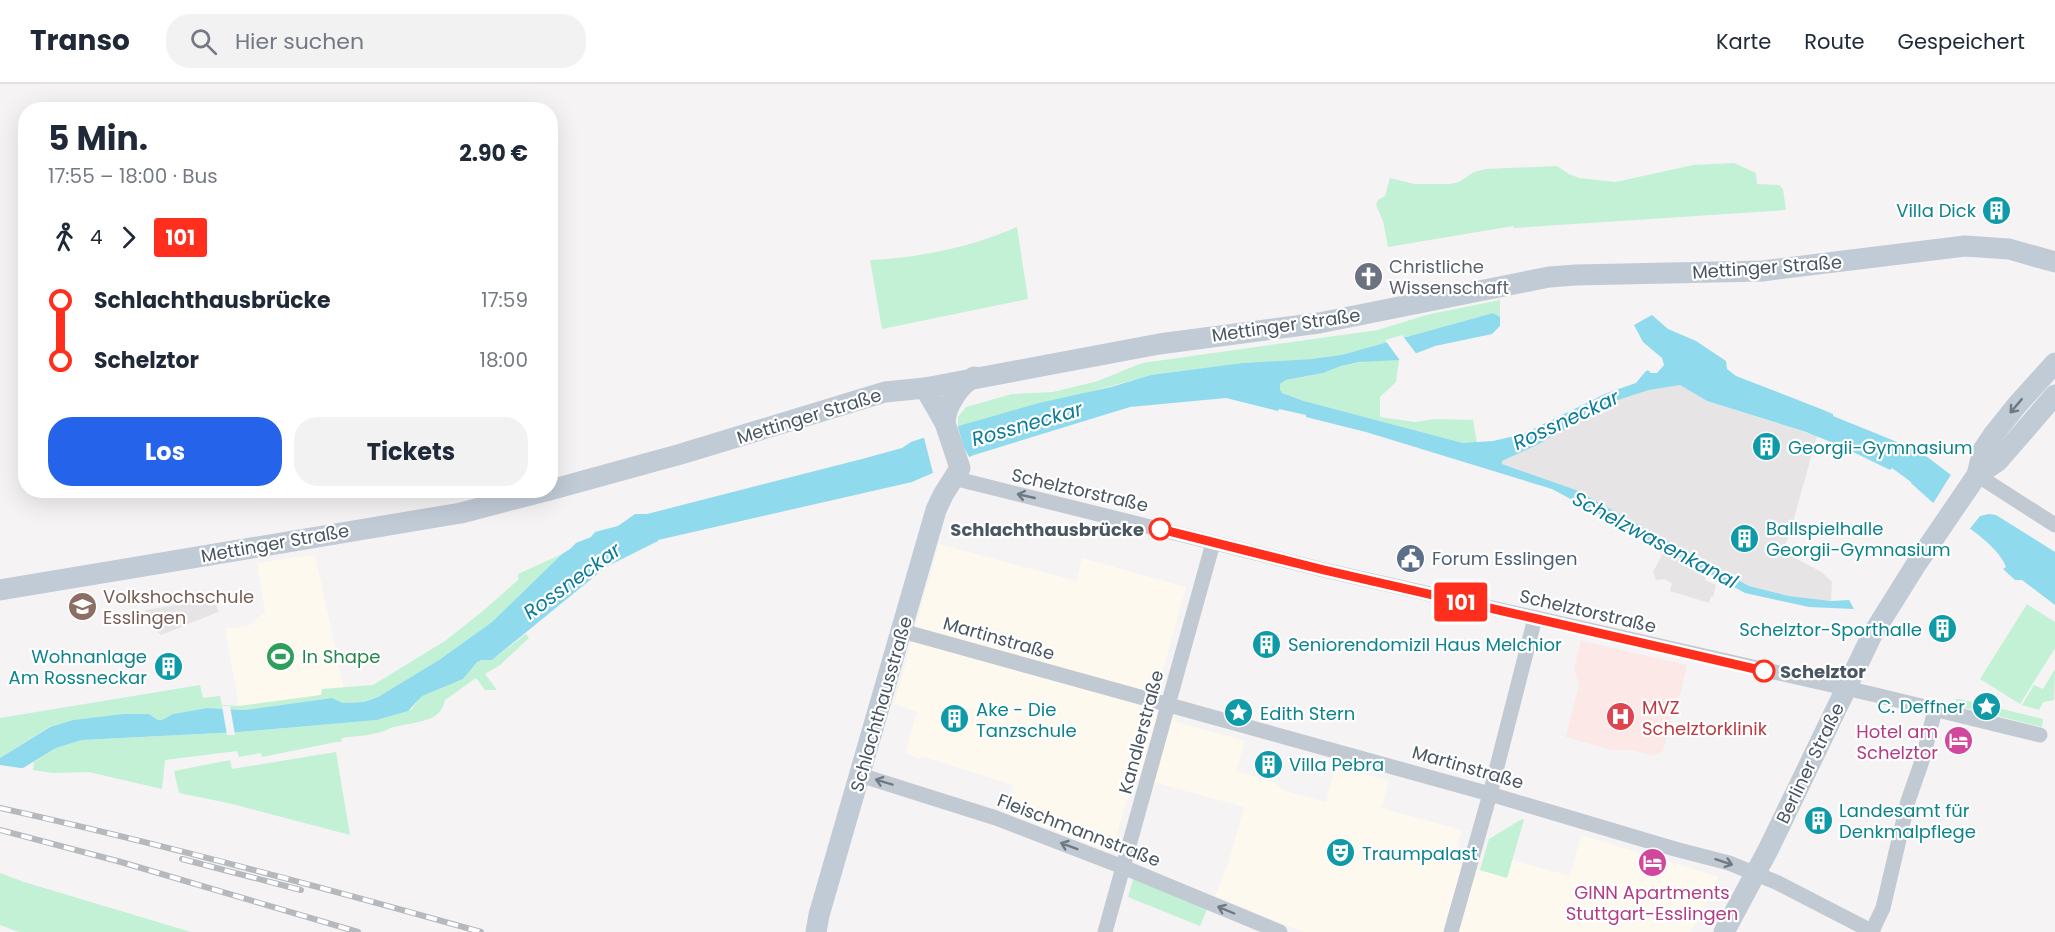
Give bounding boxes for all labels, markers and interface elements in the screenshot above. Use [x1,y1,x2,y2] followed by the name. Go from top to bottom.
[166,14,586,68] search box
[30,21,130,60] text: Transo
[187,25,220,58] icon: search
[235,26,364,57] text: Hier suchen
[1716,27,1771,56] text: Karte
[1804,27,1865,56] text: Route
[1898,27,2025,56] text: Gespeichert
[48,115,148,162] text: 5 Min.
[459,138,528,169] text: 2.90 €
[48,162,218,190] text: 17:55 – 18:00 · Bus
[1981,194,2013,226] building icon: Villa Dick
[1896,198,1977,223] place label: Villa Dick
[48,221,81,254] icon: walk
[112,221,145,254] icon: forward
[90,223,103,251] text: 4
[166,223,195,252] text: 101
[1691,249,1843,285] street label: Mettinger Straße
[1389,254,1509,300] place label: Christliche Wissenschaft
[1352,260,1384,292] church icon: Christliche Wissenschaft
[94,285,331,316] text: Schlachthausbrücke
[481,286,528,314] text: 17:59
[1210,302,1362,348] street label: Mettinger Straße
[94,345,199,376] text: Schelztor
[480,346,528,374] text: 18:00
[734,382,884,450] street label: Mettinger Straße
[1508,383,1624,457] water label: Rossneckar
[968,395,1086,453] water label: Rossneckar
[2009,398,2023,413] one-way arrow
[48,417,282,486] button: Los
[294,417,528,486] button: Tickets
[1751,431,1783,463] building icon: Georgii-Gymnasium
[1788,435,1973,460] place label: Georgii-Gymnasium
[1009,462,1151,518] street label: Schelztorstraße
[1567,485,1743,595] water label: Schelzwasenkanal
[1017,490,1036,501] one-way arrow
[1766,516,1951,562] place label: Ballspielhalle Georgii-Gymnasium
[950,517,1144,542] place label: Schlachthausbrücke
[199,518,351,568] street label: Mettinger Straße
[1149,518,1171,540] marker: Schlachthausbrücke
[1729,522,1761,554] building icon: Ballspielhalle Georgii-Gymnasium
[517,536,627,626] water label: Rossneckar
[1395,542,1427,574] public building icon: Forum Esslingen
[1432,546,1577,571] place label: Forum Esslingen
[1426,582,1496,622] line badge: 101
[1517,583,1659,639] street label: Schelztorstraße
[103,584,254,630] place label: Volkshochschule Esslingen
[1446,588,1476,617] text: 101
[66,590,98,622] school or university icon: Volkshochschule Esslingen
[940,610,1058,666] street label: Martinstraße
[844,613,918,795] street label: Schlachthausstraße
[1927,613,1959,645] building icon: Schelztor-Sporthalle
[1739,617,1922,642] place label: Schelztor-Sporthalle
[1251,628,1283,660] building icon: Seniorendomizil Haus Melchior
[1288,632,1562,657] place label: Seniorendomizil Haus Melchior
[265,640,297,672] sports icon: In Shape
[9,644,147,690] place label: Wohnanlage Am Rossneckar
[302,644,380,669] place label: In Shape
[152,650,184,682] building icon: Wohnanlage Am Rossneckar
[1780,659,1866,684] place label: Schelztor
[1753,660,1775,682] marker: Schelztor
[1112,667,1170,797] street label: Kandlerstraße
[1970,690,2002,722] place icon: C. Deffner
[1877,694,1965,719] place label: C. Deffner
[1642,695,1768,741] place label: MVZ Schelztorklinik
[976,697,1077,743] place label: Ake - Die Tanzschule
[1223,697,1255,729] place icon: Edith Stern
[1770,698,1850,828] street label: Berliner Straße
[1260,701,1355,726] place label: Edith Stern
[1605,701,1637,733] hospital icon: MVZ Schelztorklinik
[939,703,971,735] building icon: Ake - Die Tanzschule
[1856,719,1938,765] place label: Hotel am Schelztor
[1943,725,1975,757] hotel icon: Hotel am Schelztor
[1409,739,1527,795] street label: Martinstraße
[1252,748,1284,780] building icon: Villa Pebra
[1289,752,1384,777] place label: Villa Pebra
[875,776,894,787] one-way arrow
[994,787,1164,873] street label: Fleischmannstraße
[1839,798,1976,844] place label: Landesamt für Denkmalpflege
[1802,804,1834,836] building icon: Landesamt für Denkmalpflege
[1325,837,1357,869] theatre icon: Traumpalast
[1060,839,1079,850] one-way arrow
[1362,841,1478,866] place label: Traumpalast
[1636,847,1668,879] hotel icon: GINN Apartments Stuttgart-Esslingen
[1714,857,1733,868] one-way arrow
[1566,880,1738,926] place label: GINN Apartments Stuttgart-Esslingen
[1217,904,1236,915] one-way arrow

